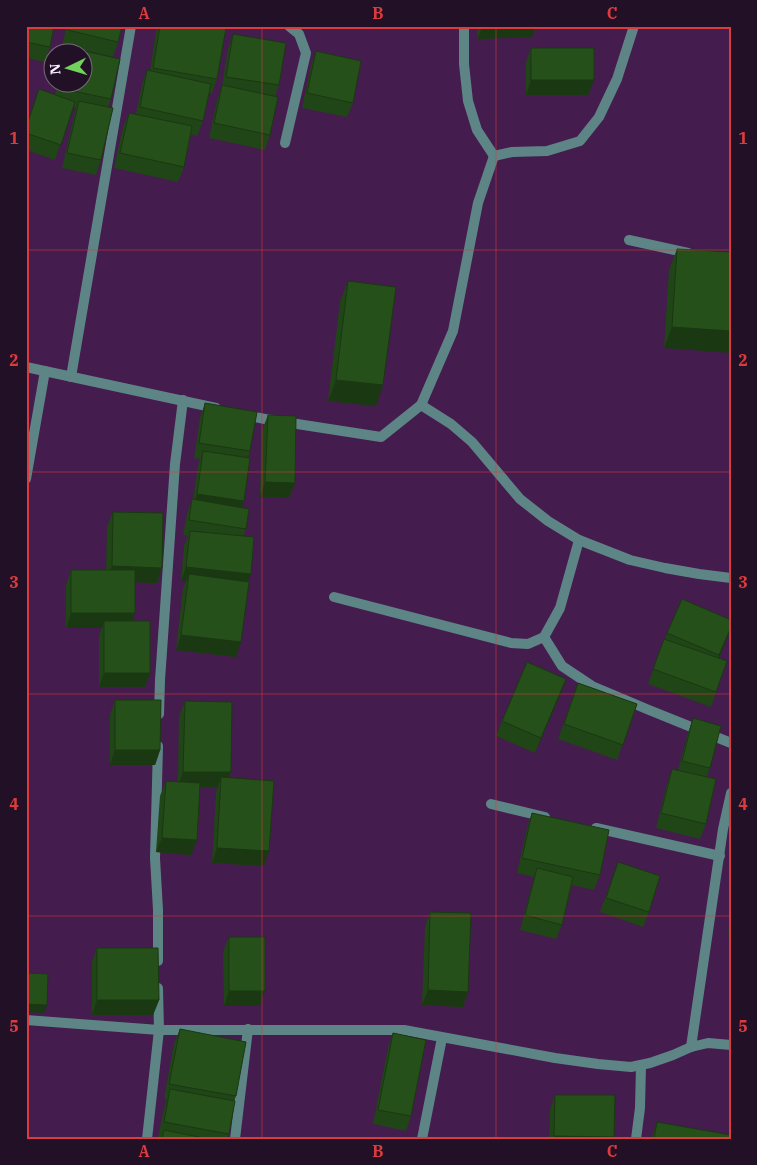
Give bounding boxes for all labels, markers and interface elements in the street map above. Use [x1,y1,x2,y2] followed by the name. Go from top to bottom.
[138,3,150,23] text: A
[372,3,384,23] text: B
[607,3,617,23] text: C
[42,42,92,92] north arrow
[46,63,64,75] text: N
[9,128,19,148] text: 1
[738,128,748,148] text: 1
[9,350,19,370] text: 2
[738,350,748,370] text: 2
[9,572,19,592] text: 3
[738,572,748,592] text: 3
[9,794,19,814] text: 4
[738,794,748,814] text: 4
[9,1016,19,1036] text: 5
[738,1016,748,1036] text: 5
[138,1141,150,1161] text: A
[372,1141,384,1161] text: B
[607,1141,617,1161] text: C

